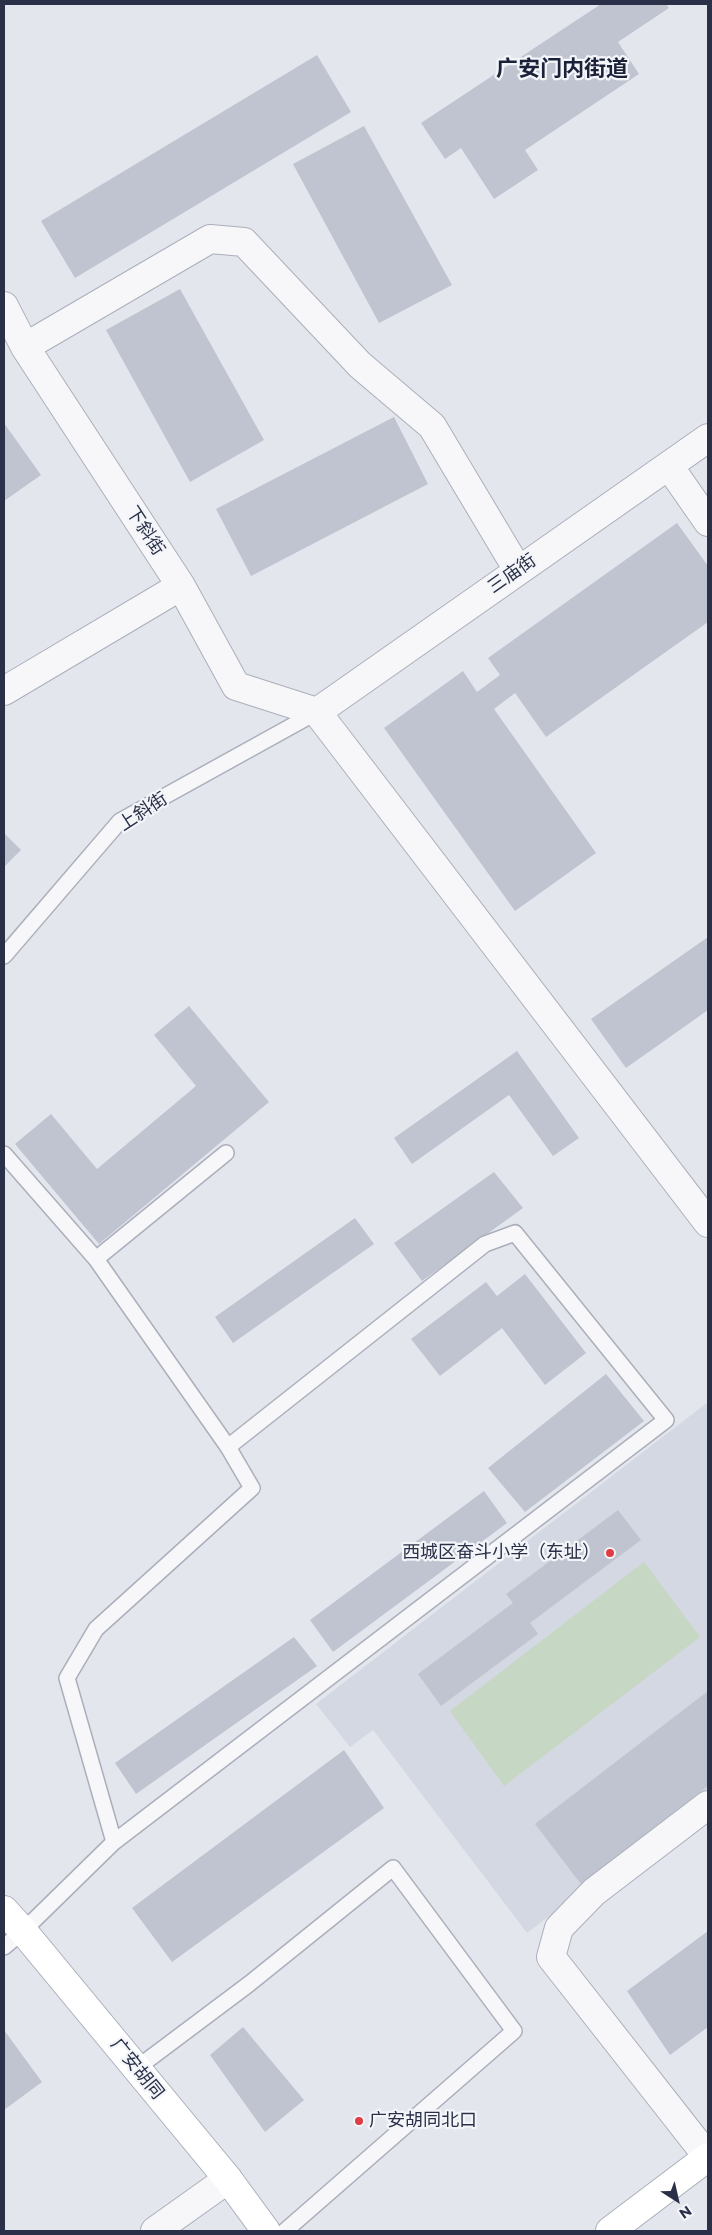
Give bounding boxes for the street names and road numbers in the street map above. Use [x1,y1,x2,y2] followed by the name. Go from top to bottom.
[121,502,169,560] street label: 下斜街
[484,550,540,598] street label: 三庙街
[114,788,172,836] street label: 上斜街
[106,2034,168,2104] street label: 广安胡同

